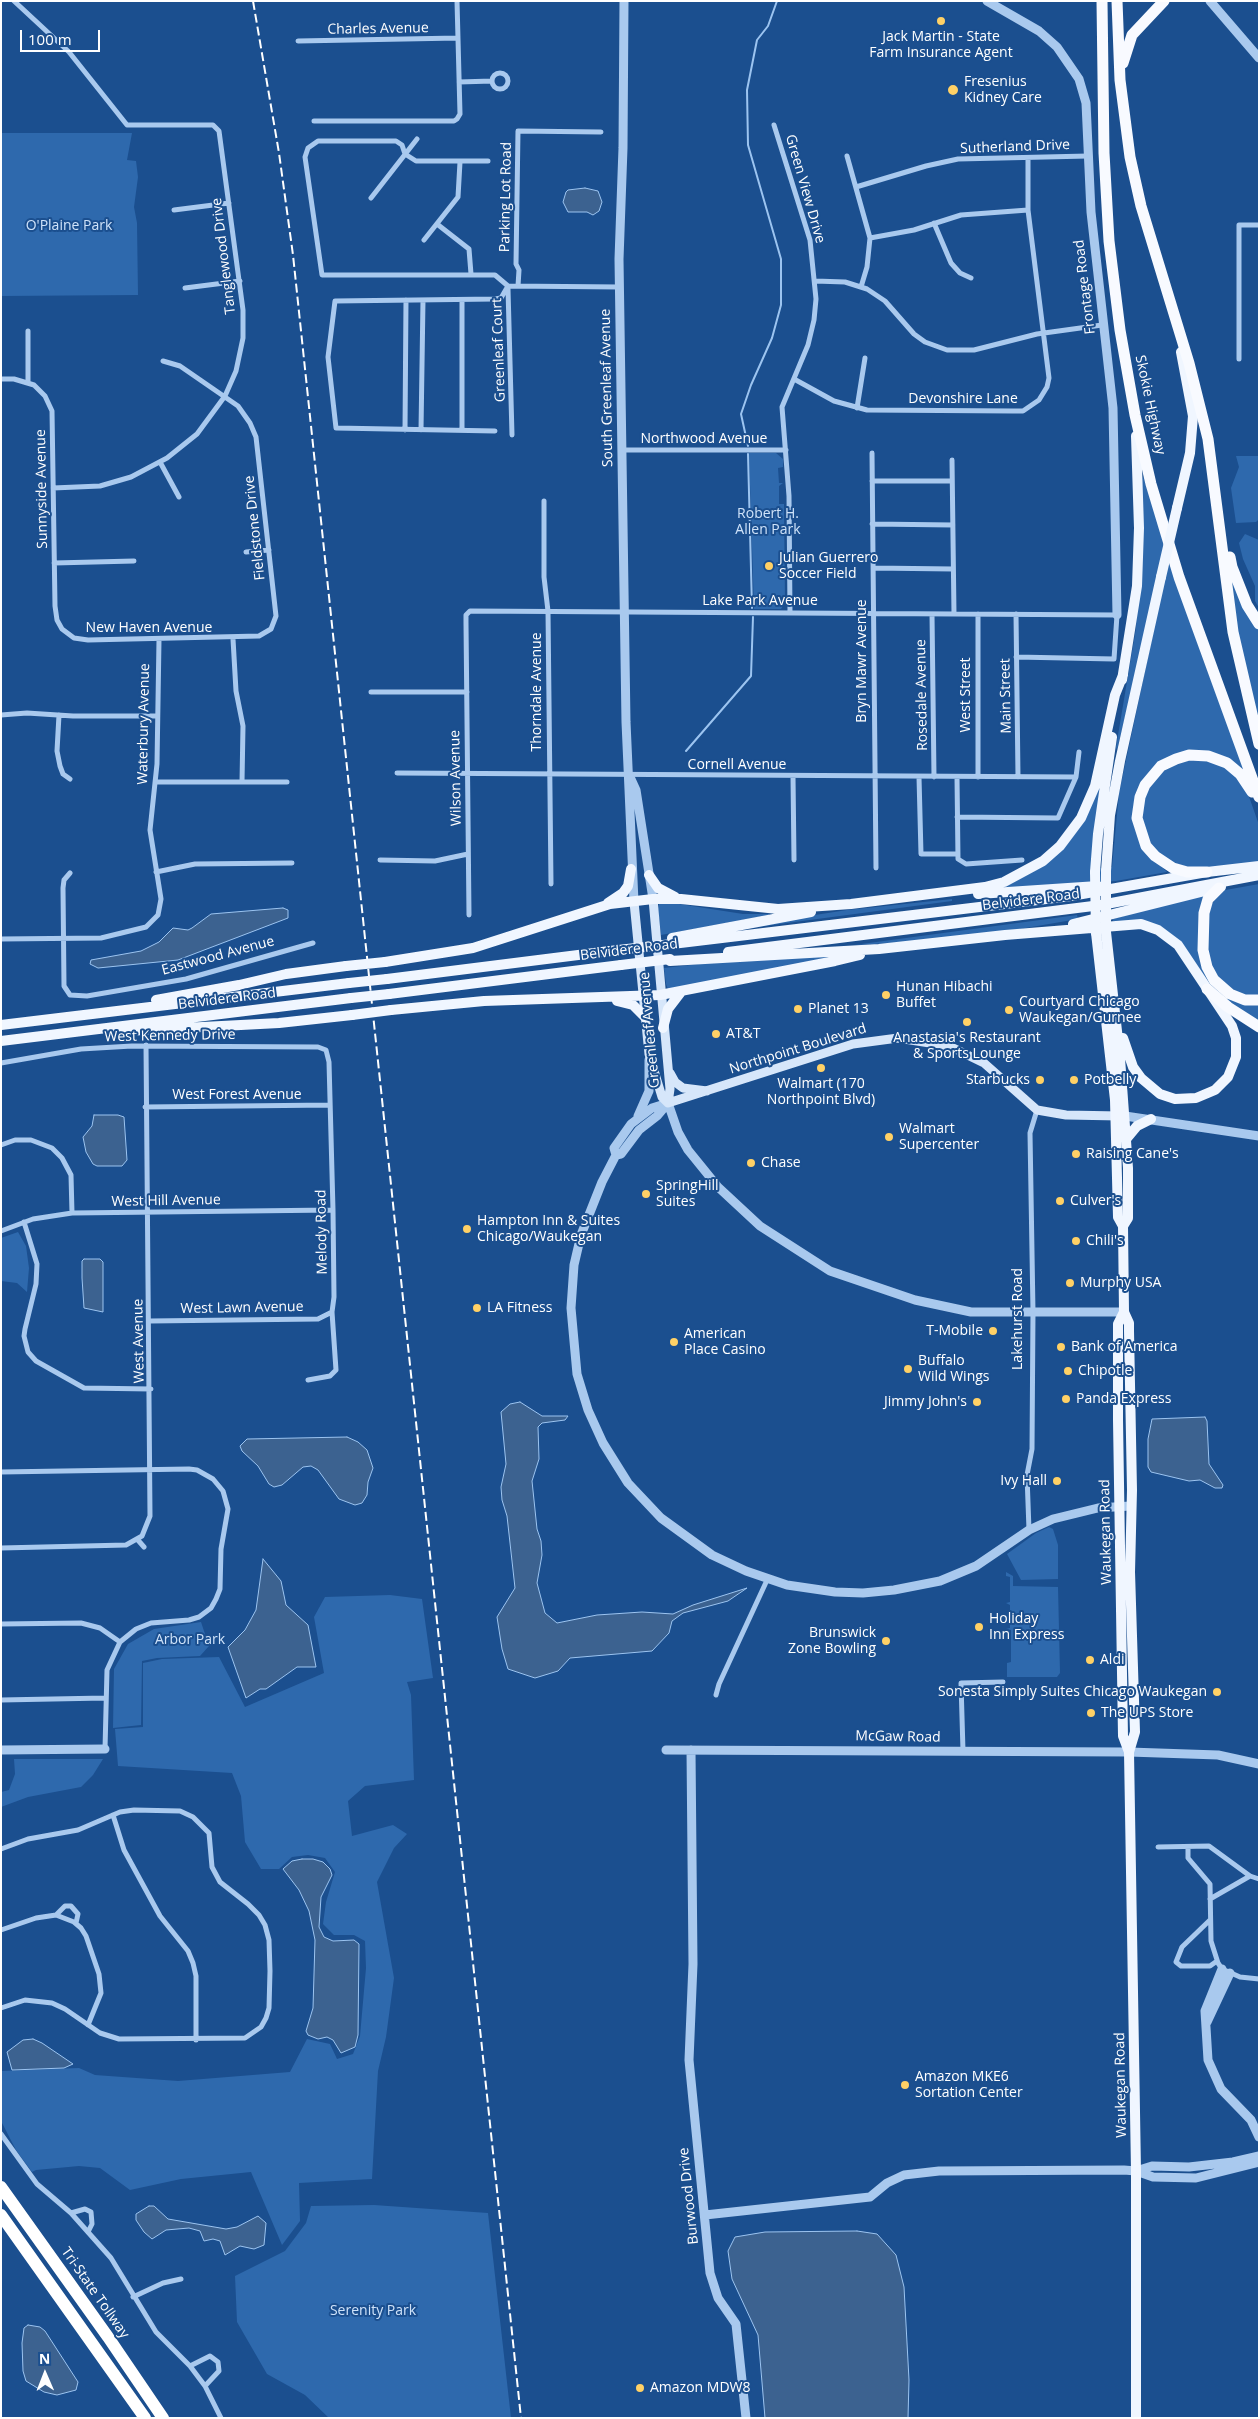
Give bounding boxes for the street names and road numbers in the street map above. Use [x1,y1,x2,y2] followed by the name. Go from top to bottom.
[327,20,429,38] street label: Charles Avenue
[781,133,829,245] street label: Green View Drive
[960,137,1070,157] street label: Sutherland Drive
[497,142,515,252] street label: Parking Lot Road
[209,197,239,315] street label: Tanglewood Drive
[1071,239,1099,335] street label: Frontage Road
[489,298,509,402] street label: Greenleaf Court
[597,309,617,467] street label: South Greenleaf Avenue
[1131,354,1169,456] street label: Skokie Highway
[908,391,1018,407] street label: Devonshire Lane
[33,429,51,549] street label: Sunnyside Avenue
[641,431,767,447] street label: Northwood Avenue
[241,475,269,581] street label: Fieldstone Drive
[702,593,818,609] street label: Lake Park Avenue
[854,599,870,723] street label: Bryn Mawr Avenue
[86,620,212,636] street label: New Haven Avenue
[529,632,545,752] street label: Thorndale Avenue
[913,639,931,751] street label: Rosedale Avenue
[958,657,974,733] street label: West Street
[997,658,1015,734] street label: Main Street
[135,663,153,785] street label: Waterbury Avenue
[447,730,465,826] street label: Wilson Avenue
[688,757,786,773] street label: Cornell Avenue
[981,886,1081,914] street label: Belvidere Road
[160,933,276,979] street label: Eastwood Avenue
[579,936,679,964] street label: Belvidere Road
[637,971,663,1089] street label: Greenleaf Avenue
[177,985,277,1013] street label: Belvidere Road
[727,1020,869,1078] street label: Northpoint Boulevard
[104,1026,236,1046] street label: West Kennedy Drive
[172,1087,302,1103] street label: West Forest Avenue
[313,1189,331,1275] street label: Melody Road
[111,1192,221,1210] street label: West Hill Avenue
[1010,1268,1026,1370] street label: Lakehurst Road
[130,1298,148,1384] street label: West Avenue
[180,1299,304,1317] street label: West Lawn Avenue
[1097,1479,1115,1585] street label: Waukegan Road
[855,1728,941,1746] street label: McGaw Road
[1112,2032,1130,2138] street label: Waukegan Road
[676,2147,702,2245] street label: Burwood Drive
[57,2244,133,2342] street label: Tri-State Tollway

